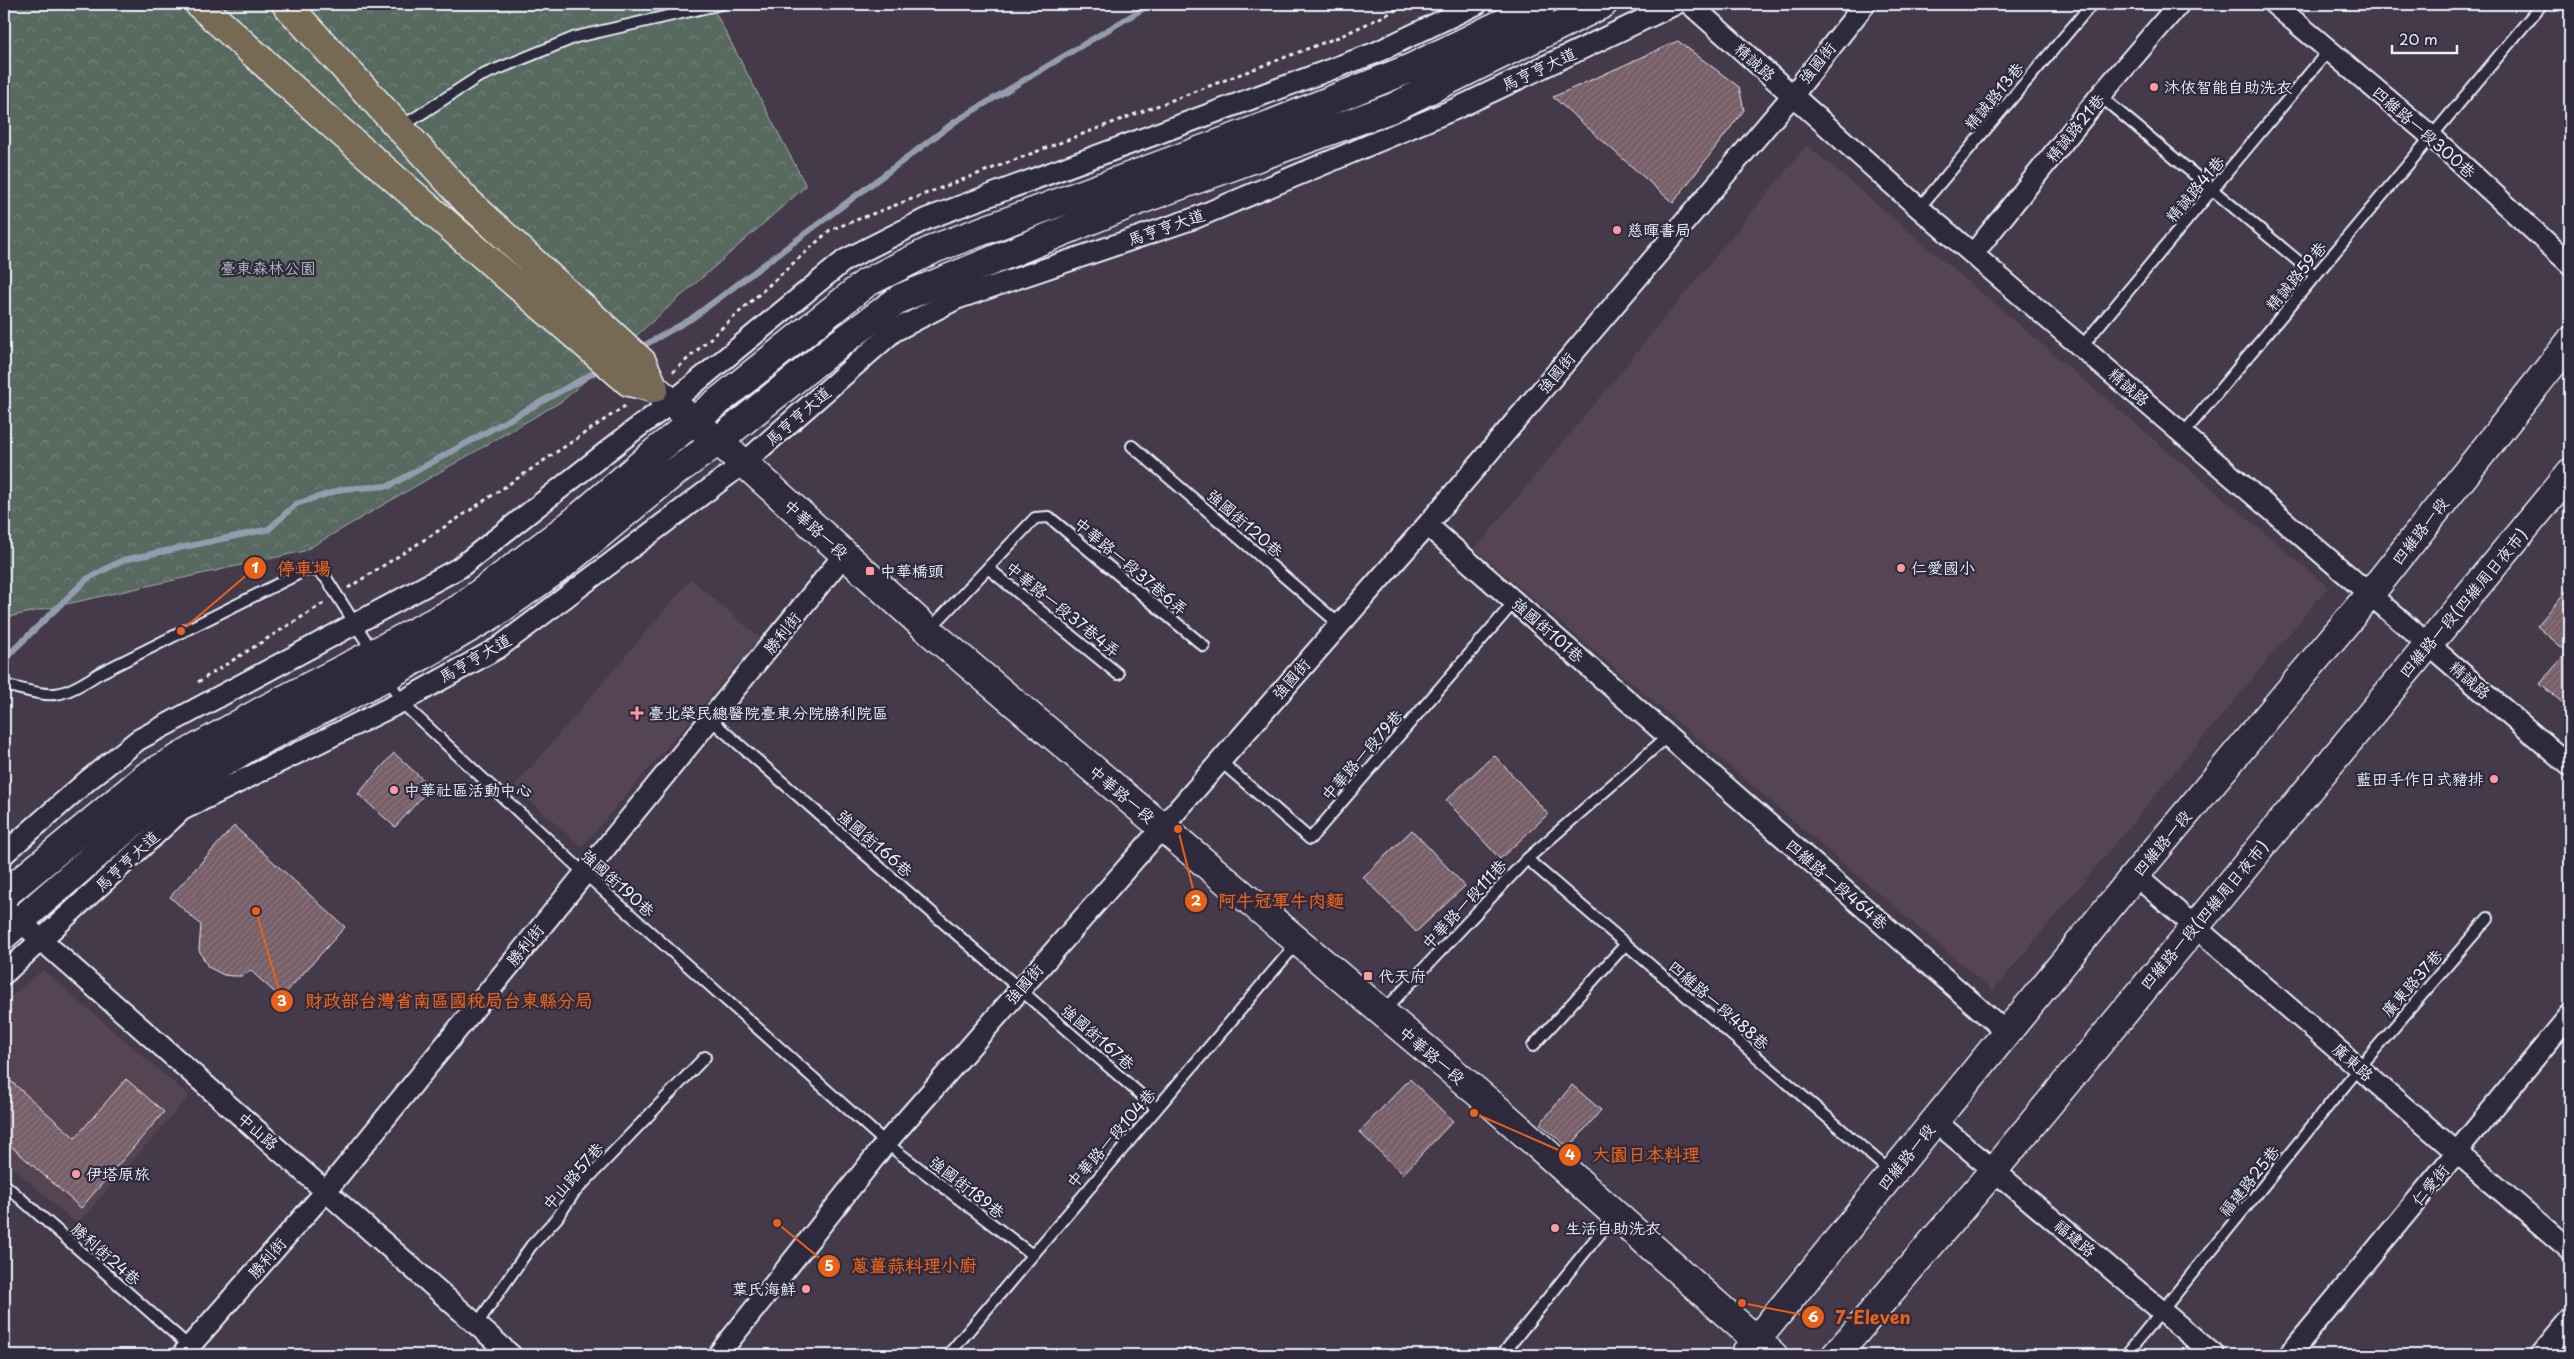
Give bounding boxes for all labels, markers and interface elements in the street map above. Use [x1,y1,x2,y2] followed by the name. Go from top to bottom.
[2392,22,2456,54] scale bar
[2399,27,2438,50] text: 20 m
[1730,36,1782,86] street label: 精誠路
[1792,36,1841,89] street label: 強國街
[1497,40,1580,96] street label: 馬亨亨大道
[1958,56,2029,134] street label: 精誠路13巷
[2164,74,2292,98] place label: 沐依智能自助洗衣
[2368,80,2482,183] street label: 四維路一段300巷
[2148,81,2160,93] marker: 沐依智能自助洗衣
[2039,88,2110,167] street label: 精誠路21巷
[2159,150,2229,227] street label: 精誠路41巷
[1124,202,1207,250] street label: 馬亨亨大道
[1627,217,1691,241] place label: 慈暉書局
[1611,224,1623,236] marker: 慈暉書局
[2259,235,2331,315] street label: 精誠路59巷
[220,255,316,279] park label: 臺東森林公園
[1531,346,1580,398] street label: 強國街
[2104,361,2156,411] street label: 精誠路
[759,380,835,451] street label: 馬亨亨大道
[1202,482,1289,562] street label: 強國街120巷
[2385,491,2453,569] street label: 四維路一段
[779,493,854,564] street label: 中華路一段
[1070,510,1194,620] street label: 中華路一段37巷6弄
[2392,522,2532,682] street label: 四維路一段(四維周日夜市)
[242,552,341,585] callout: 停車場
[277,554,331,581] text: 停車場
[1001,554,1126,662] street label: 中華路一段37巷4弄
[251,555,259,578] text: 1
[1911,555,1975,579] place label: 仁愛國小
[880,558,944,582] place label: 中華橋頭
[1895,562,1907,574] marker: 仁愛國小
[864,565,876,577] marker: 中華橋頭
[1507,591,1590,667] street label: 強國街101巷
[757,606,806,659] street label: 勝利街
[434,627,515,688] street label: 馬亨亨大道
[1265,652,1315,704] street label: 強國街
[2445,654,2497,704] street label: 精誠路
[648,700,888,724] place label: 臺北榮民總醫院臺東分院勝利院區
[1315,703,1408,805] street label: 中華路一段79巷
[630,706,644,720] marker: 臺北榮民總醫院臺東分院勝利院區
[1084,758,1161,828] street label: 中華路一段
[2356,766,2484,790] place label: 藍田手作日式豬排
[2488,773,2500,785] marker: 藍田手作日式豬排
[404,777,532,801] place label: 中華社區活動中心
[388,784,400,796] marker: 中華社區活動中心
[833,803,919,882] street label: 強國街166巷
[2126,804,2196,881] street label: 四維路一段
[89,824,164,896] street label: 馬亨亨大道
[1781,832,1894,934] street label: 四維路一段464巷
[2133,834,2273,994] street label: 四維路一段(四維周日夜市)
[576,842,661,922] street label: 強國街190巷
[1415,853,1511,954] street label: 中華路一段111巷
[1183,884,1354,917] callout: 阿牛冠軍牛肉麵
[1218,886,1344,913] text: 阿牛冠軍牛肉麵
[1191,888,1202,911] text: 2
[500,918,549,971] street label: 勝利街
[2375,943,2447,1021] street label: 廣東路37巷
[1664,954,1775,1055] street label: 四維路一段488巷
[998,957,1048,1009] street label: 強國街
[1378,963,1426,987] place label: 代天府
[1362,970,1374,982] marker: 代天府
[270,985,603,1018] callout: 財政部台灣省南區國稅局台東縣分局
[305,986,593,1013] text: 財政部台灣省南區國稅局台東縣分局
[277,988,287,1011] text: 3
[1057,997,1141,1075] street label: 強國街167巷
[1394,1019,1471,1089] street label: 中華路一段
[2328,1036,2380,1086] street label: 廣東路
[1060,1082,1160,1193] street label: 中華路一段104巷
[233,1105,285,1155] street label: 中山路
[1871,1118,1940,1195] street label: 四維路一段
[536,1136,609,1215] street label: 中山路57巷
[1557,1138,1710,1171] callout: 大園日本料理
[1592,1140,1700,1167] text: 大園日本料理
[2212,1140,2284,1221] street label: 福建路25巷
[1565,1142,1575,1165] text: 4
[925,1149,1011,1223] street label: 強國街189巷
[2405,1158,2454,1210] street label: 仁愛街
[86,1161,150,1185] place label: 伊塔原旅
[70,1168,82,1180] marker: 伊塔原旅
[2050,1213,2102,1262] street label: 福建路
[1565,1215,1661,1239] place label: 生活自助洗衣
[67,1216,147,1290] street label: 勝利街24巷
[1549,1222,1561,1234] marker: 生活自助洗衣
[241,1231,291,1283] street label: 勝利街
[816,1249,987,1282] callout: 蔥薑蒜料理小廚
[851,1251,977,1278] text: 蔥薑蒜料理小廚
[824,1253,834,1276] text: 5
[732,1276,796,1300] place label: 葉氏海鮮
[800,1283,812,1295] marker: 葉氏海鮮
[1800,1301,1921,1334] callout: 7-Eleven
[1835,1303,1911,1330] text: 7-Eleven
[1808,1304,1819,1327] text: 6

